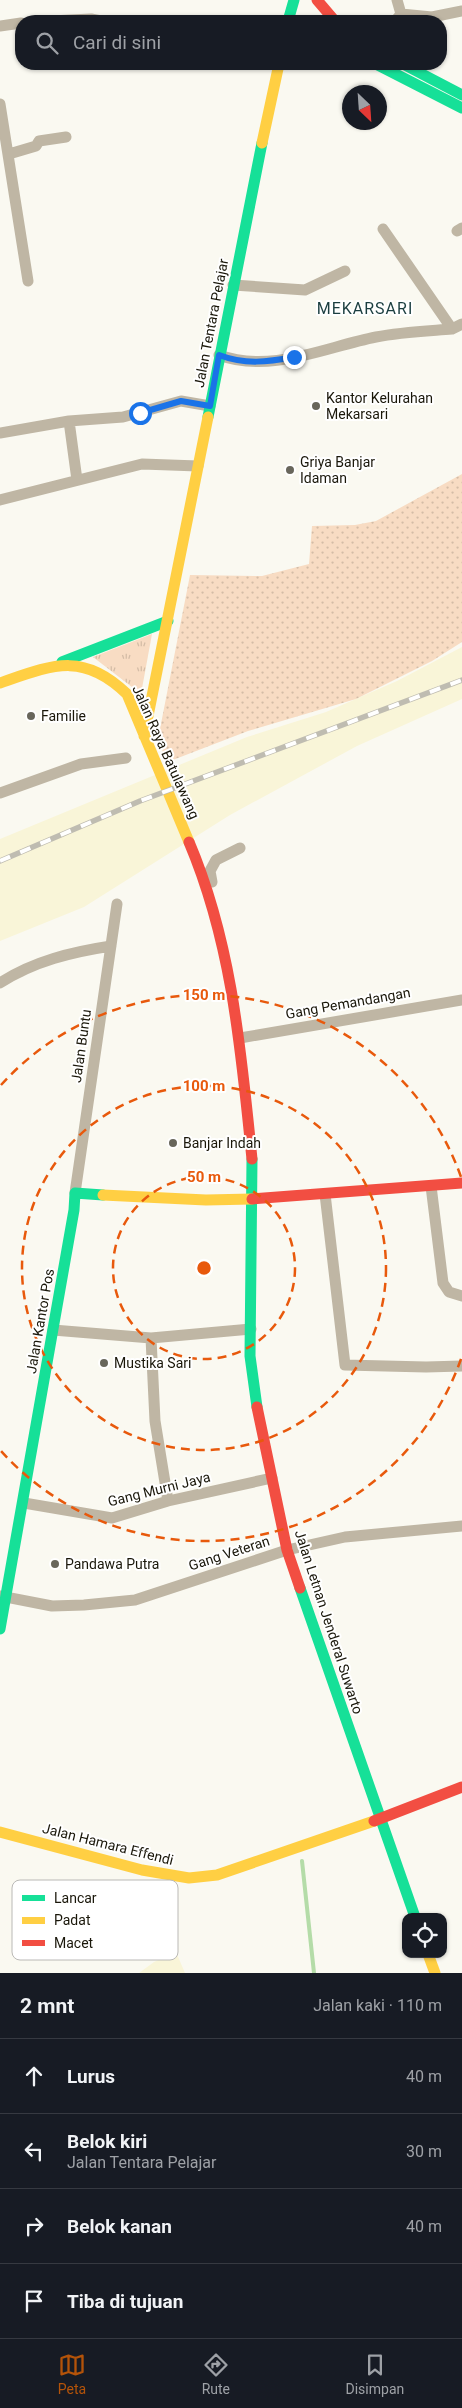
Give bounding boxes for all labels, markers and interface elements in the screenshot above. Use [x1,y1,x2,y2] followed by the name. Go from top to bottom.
[15,15,447,70] search box
[33,29,61,57] icon: search
[73,31,161,54] text: Cari di sini
[342,85,387,130] north arrow
[191,257,231,389] street label: Jalan Tentara Pelajar
[317,299,413,318] district label: MEKARSARI
[283,346,306,369] route end
[326,390,433,422] place label: Kantor Kelurahan Mekarsari
[310,400,322,412] marker: Kantor Kelurahan Mekarsari
[129,402,152,425] route start
[300,454,375,486] place label: Griya Banjar Idaman
[284,464,296,476] marker: Griya Banjar Idaman
[129,683,203,821] street label: Jalan Raya Batulawang
[41,708,86,724] place label: Familie
[25,710,37,722] marker: Familie
[284,984,412,1022] street label: Gang Pemandangan
[183,986,225,1004] text: 150 m
[68,1008,94,1084] street label: Jalan Buntu
[183,1077,225,1095] text: 100 m
[183,1135,261,1151] place label: Banjar Indah
[167,1137,179,1149] marker: Banjar Indah
[187,1168,221,1186] text: 50 m
[195,1259,213,1277] centre of rings
[23,1267,57,1375] street label: Jalan Kantor Pos
[114,1355,191,1371] place label: Mustika Sari
[98,1357,110,1369] marker: Mustika Sari
[106,1469,212,1509] street label: Gang Murni Jaya
[292,1528,366,1716] street label: Jalan Letnan Jenderal Suwarto
[187,1532,271,1574] street label: Gang Veteran
[65,1556,159,1572] place label: Pandawa Putra
[49,1558,61,1570] marker: Pandawa Putra
[41,1820,175,1868] street label: Jalan Hamara Effendi
[12,1880,178,1960] legend
[54,1890,97,1906] text: Lancar
[54,1912,91,1928] text: Padat
[402,1913,447,1958] map controls
[402,1913,447,1958] button: locate
[54,1935,94,1951] text: Macet
[20,1994,74,2018] text: 2 mnt
[313,1996,442,2015] text: Jalan kaki · 110 m
[20,2062,48,2090] icon: ahead
[67,2065,115,2088] text: Lurus
[406,2067,442,2086] text: 40 m
[67,2130,147,2153] text: Belok kiri
[20,2137,48,2165] icon: left
[406,2142,442,2161] text: 30 m
[67,2153,216,2172] text: Jalan Tentara Pelajar
[20,2212,48,2240] icon: right
[67,2215,172,2238] text: Belok kanan
[406,2217,442,2236] text: 40 m
[20,2287,48,2315] icon: arrive
[67,2290,183,2313] text: Tiba di tujuan
[58,2351,86,2397] tab: Peta
[202,2351,230,2397] tab: Rute
[346,2351,404,2397] tab: Disimpan

